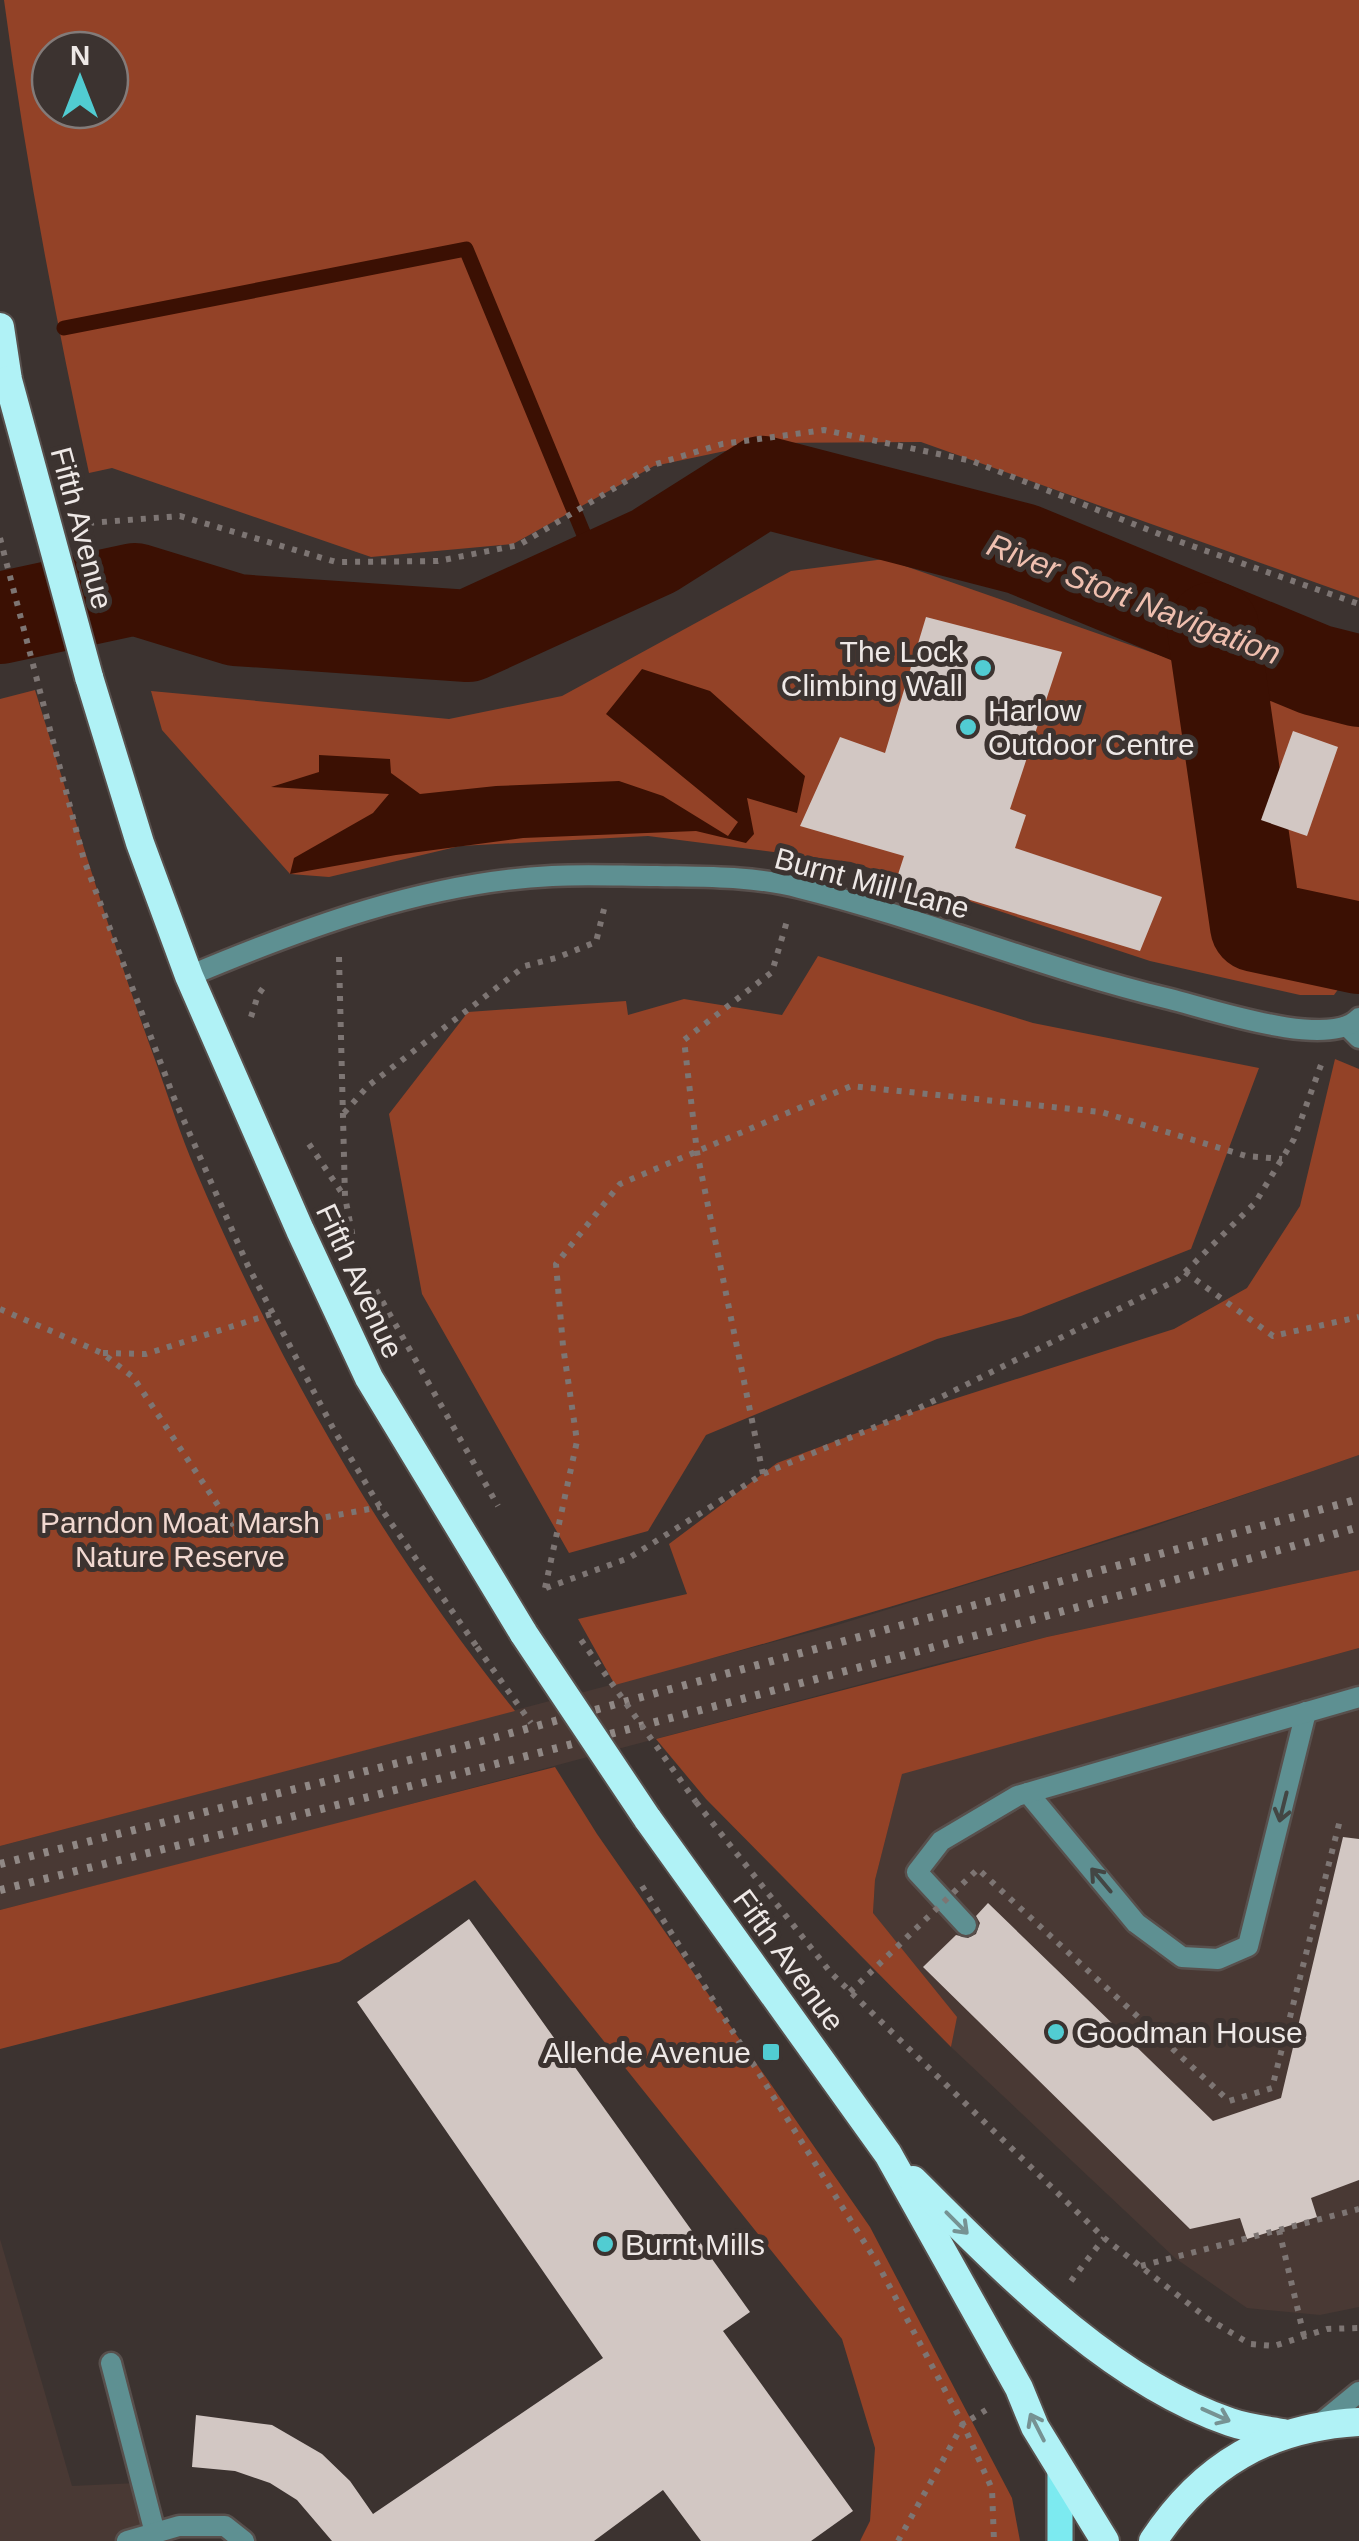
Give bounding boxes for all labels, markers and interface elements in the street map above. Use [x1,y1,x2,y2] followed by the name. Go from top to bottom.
[30,30,130,130] north arrow
[70,40,90,71] text: N
[45,443,119,613] street label: Fifth Avenue
[982,526,1286,672] water label: River Stort Navigation
[781,635,964,702] place label: The Lock Climbing Wall
[972,657,994,679] marker: The Lock Climbing Wall
[988,694,1195,761] place label: Harlow Outdoor Centre
[957,716,979,738] marker: Harlow Outdoor Centre
[771,841,973,925] street label: Burnt Mill Lane
[310,1199,410,1363] street label: Fifth Avenue
[40,1506,320,1573] park label: Parndon Moat Marsh Nature Reserve
[1273,1790,1291,1822] one-way arrow
[1090,1868,1112,1894] one-way arrow
[727,1883,851,2037] street label: Fifth Avenue
[1076,2016,1303,2049] place label: Goodman House
[1045,2021,1067,2043] marker: Goodman House
[543,2036,751,2069] place label: Allende Avenue
[760,2041,782,2063] marker: Allende Avenue
[944,2210,968,2234] one-way arrow
[625,2228,765,2261] place label: Burnt Mills
[594,2233,616,2255] marker: Burnt Mills
[1200,2407,1231,2425] one-way arrow
[1027,2413,1046,2443] one-way arrow

